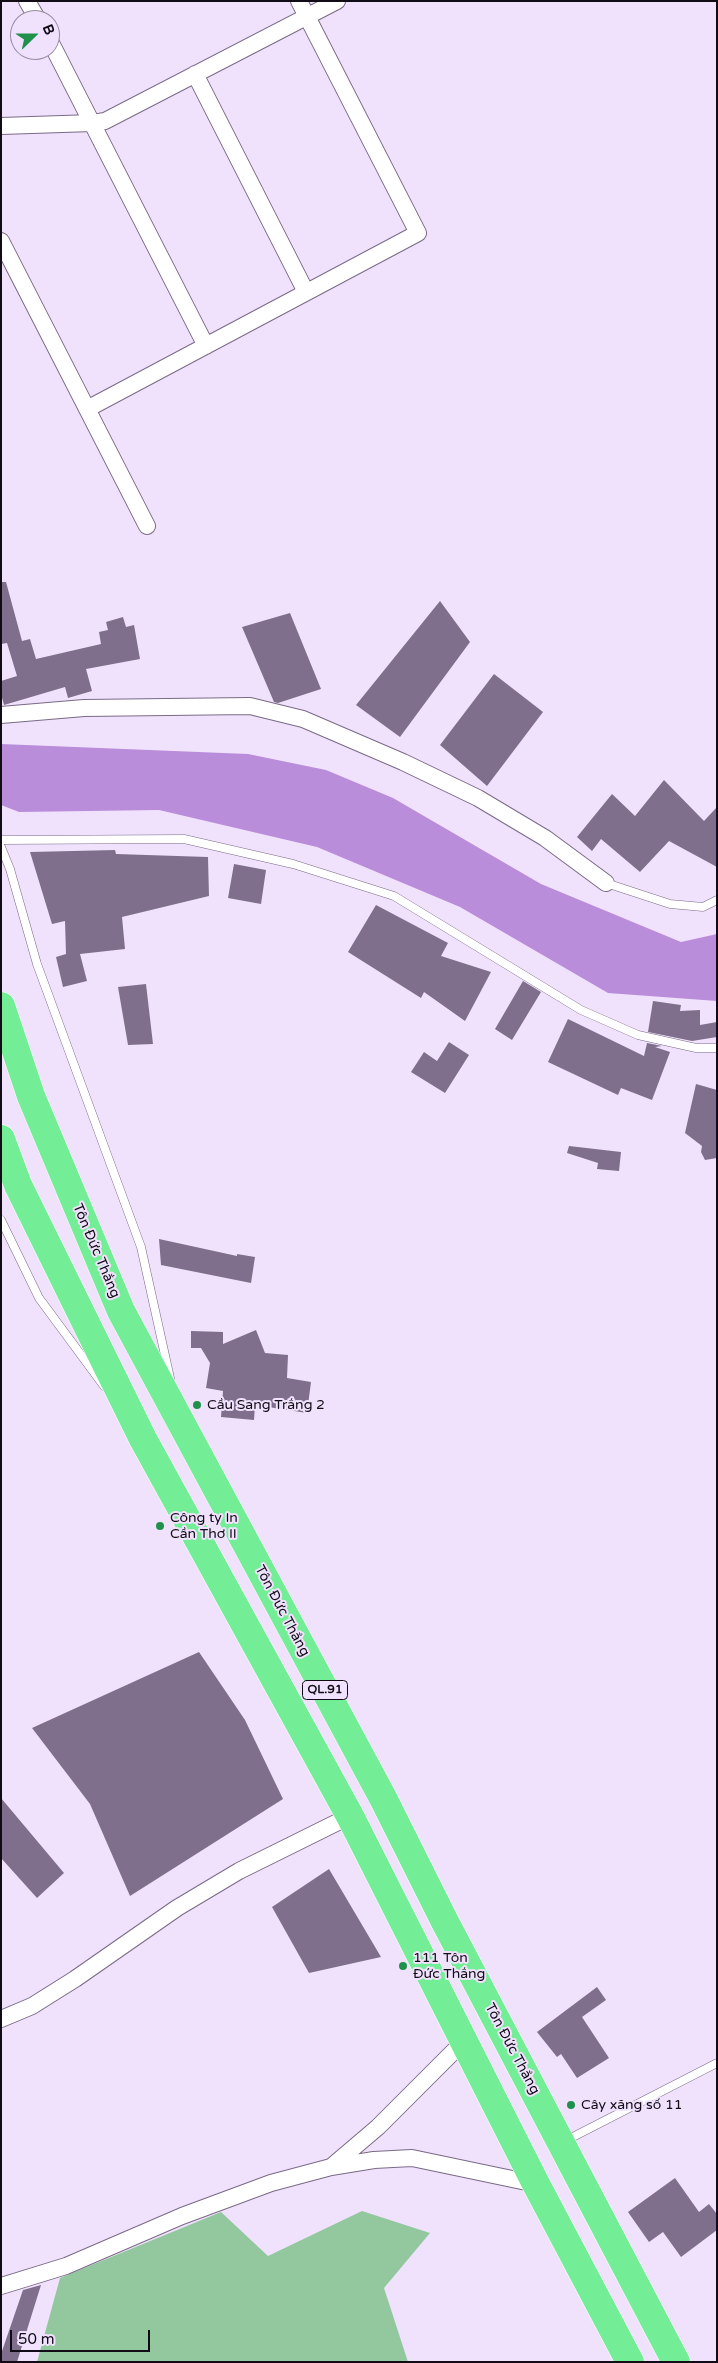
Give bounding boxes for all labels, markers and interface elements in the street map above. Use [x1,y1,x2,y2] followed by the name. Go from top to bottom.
[10,10,60,60] north arrow
[39,22,58,37] text: B
[69,1201,123,1301] street label: Tôn Đức Thắng
[207,1397,325,1413] place label: Cầu Sang Trắng 2
[191,1399,203,1411] marker: Cầu Sang Trắng 2
[170,1510,238,1542] place label: Công ty In Cần Thơ II
[154,1520,166,1532] marker: Công ty In Cần Thơ II
[251,1563,313,1659] street label: Tôn Đức Thắng
[302,1680,348,1700] road number: QL.91
[413,1950,485,1982] place label: 111 Tôn Đức Thắng
[397,1960,409,1972] marker: 111 Tôn Đức Thắng
[481,2001,543,2097] street label: Tôn Đức Thắng
[581,2097,683,2113] place label: Cây xăng số 11
[565,2099,577,2111] marker: Cây xăng số 11
[12,2320,152,2352] scale bar
[18,2330,55,2348] text: 50 m

